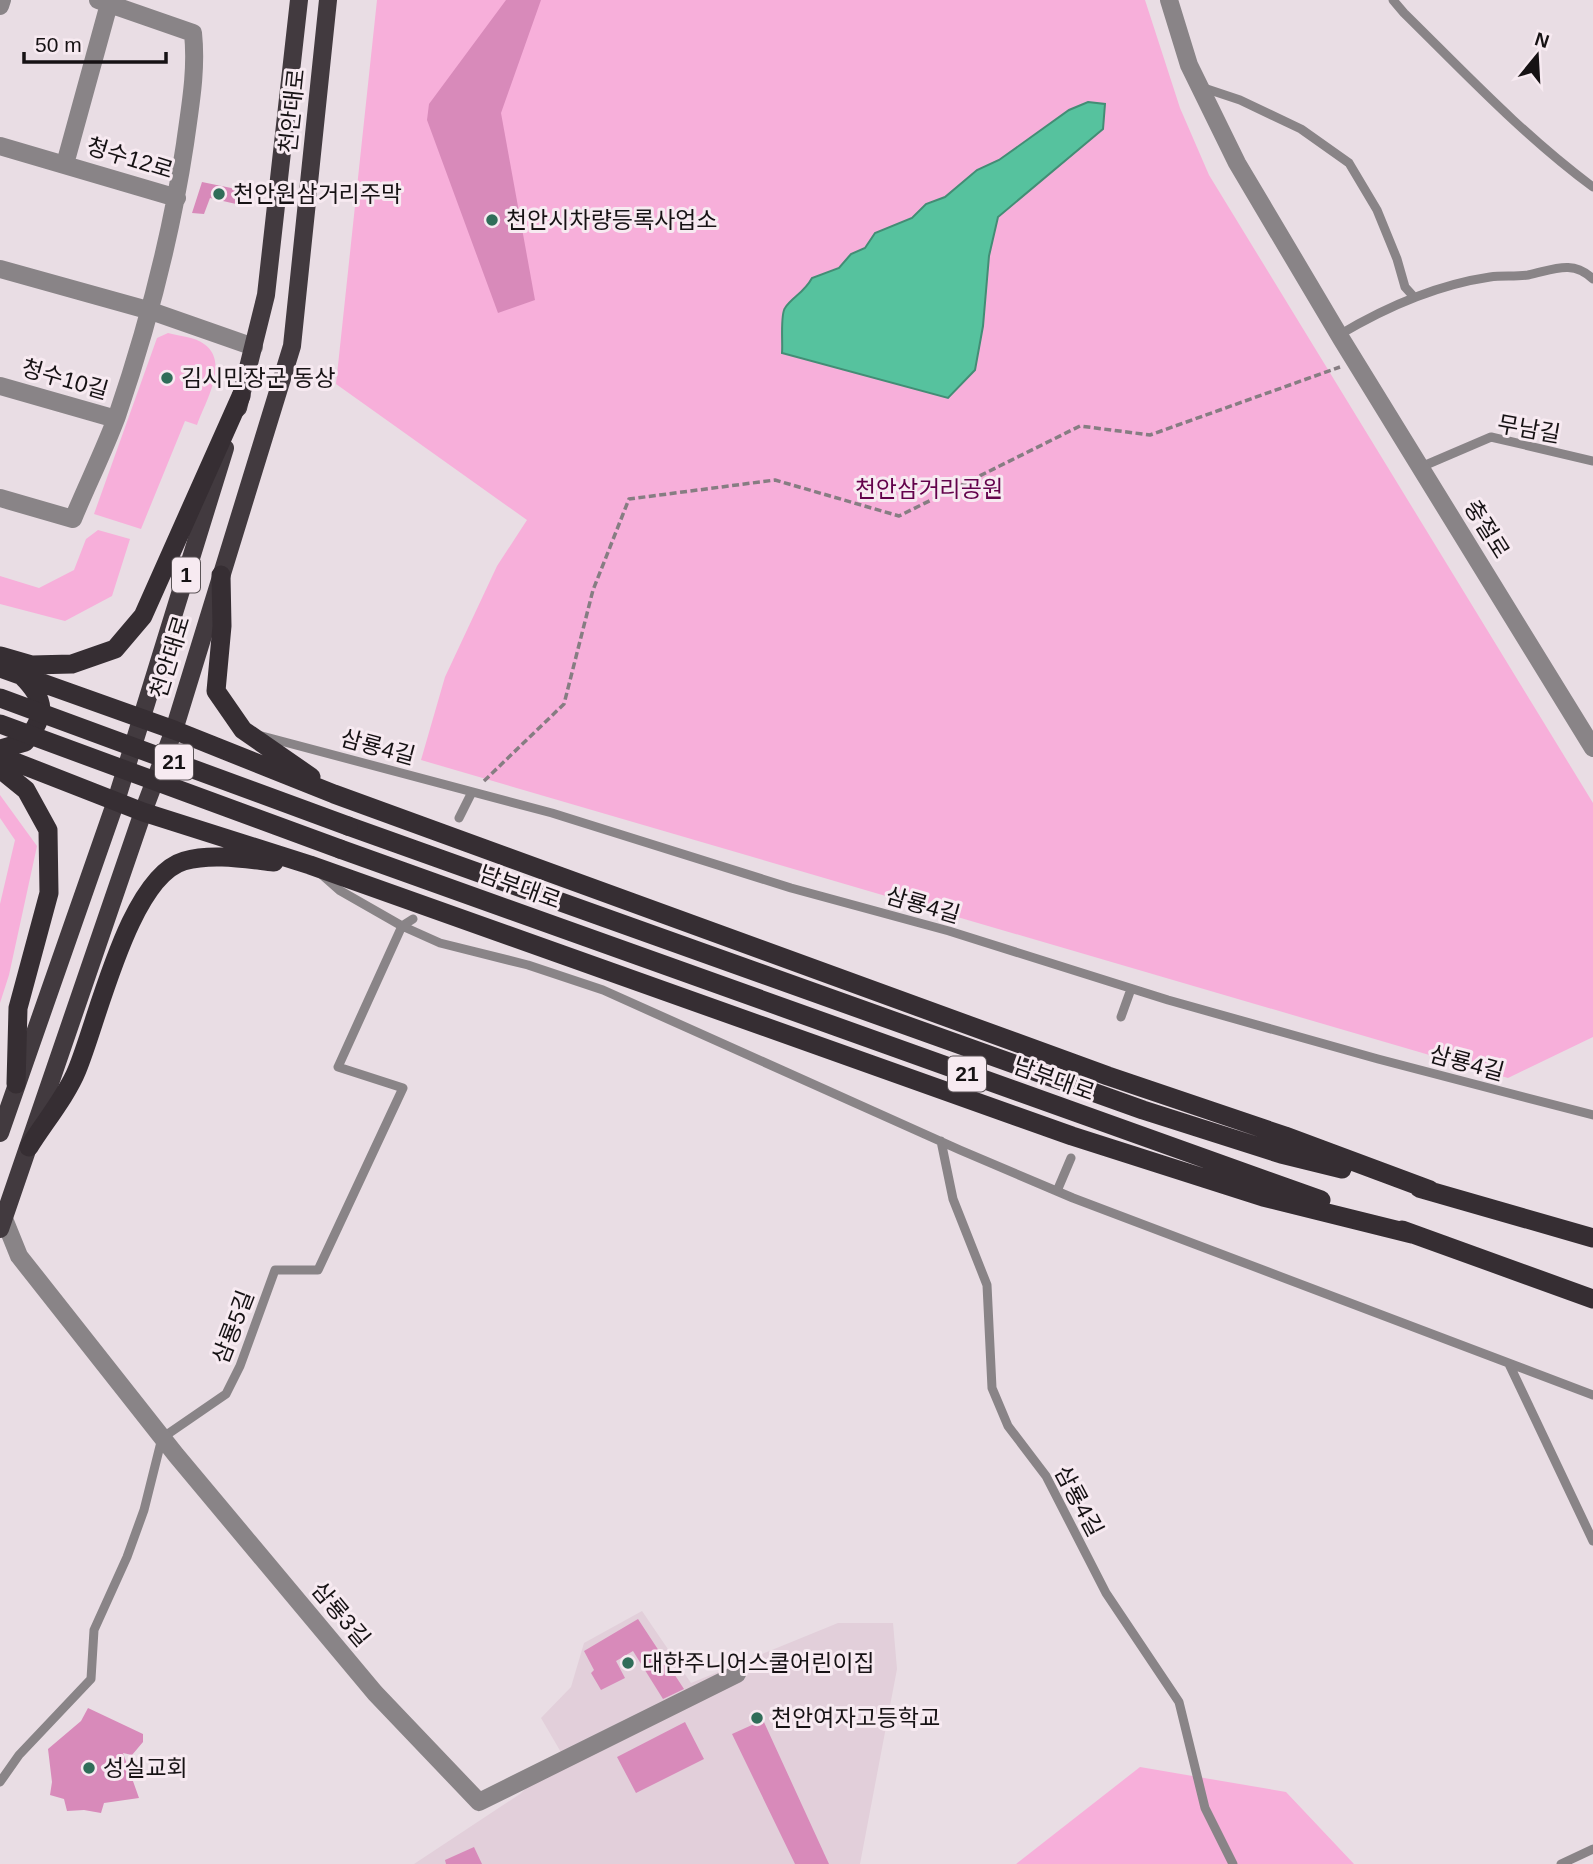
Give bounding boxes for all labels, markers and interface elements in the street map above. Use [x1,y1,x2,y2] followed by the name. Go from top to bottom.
[24,21,166,65] scale bar
[1502,21,1572,91] north arrow
[1532,28,1552,52] text: N
[35,33,82,56] text: 50 m
[275,68,309,154] street label: 천안대로
[84,133,176,183] street label: 청수12로
[233,181,402,207] place label: 천안원삼거리주막
[211,186,227,202] marker: 천안원삼거리주막
[506,207,718,233] place label: 천안시차량등록사업소
[484,212,500,228] marker: 천안시차량등록사업소
[19,354,111,404] street label: 청수10길
[181,365,336,391] place label: 김시민장군 동상
[159,370,175,386] marker: 김시민장군 동상
[1495,411,1563,447] street label: 무남길
[855,476,1003,502] park label: 천안삼거리공원
[1459,495,1515,563] street label: 충절로
[172,558,200,592] road number: 1
[145,613,195,701] street label: 천안대로
[338,725,418,769] street label: 삼룡4길
[155,744,193,780] road number: 21
[476,860,564,914] street label: 남부대로
[883,882,963,928] street label: 삼룡4길
[1427,1041,1507,1085] street label: 삼룡4길
[1010,1052,1098,1106] street label: 남부대로
[948,1056,986,1092] road number: 21
[207,1287,259,1367] street label: 삼룡5길
[1050,1461,1108,1541] street label: 삼룡4길
[307,1576,375,1652] street label: 삼룡3길
[642,1650,875,1676] place label: 대한주니어스쿨어린이집
[620,1655,636,1671] marker: 대한주니어스쿨어린이집
[771,1705,940,1731] place label: 천안여자고등학교
[749,1710,765,1726] marker: 천안여자고등학교
[103,1755,188,1781] place label: 성실교회
[81,1760,97,1776] marker: 성실교회

